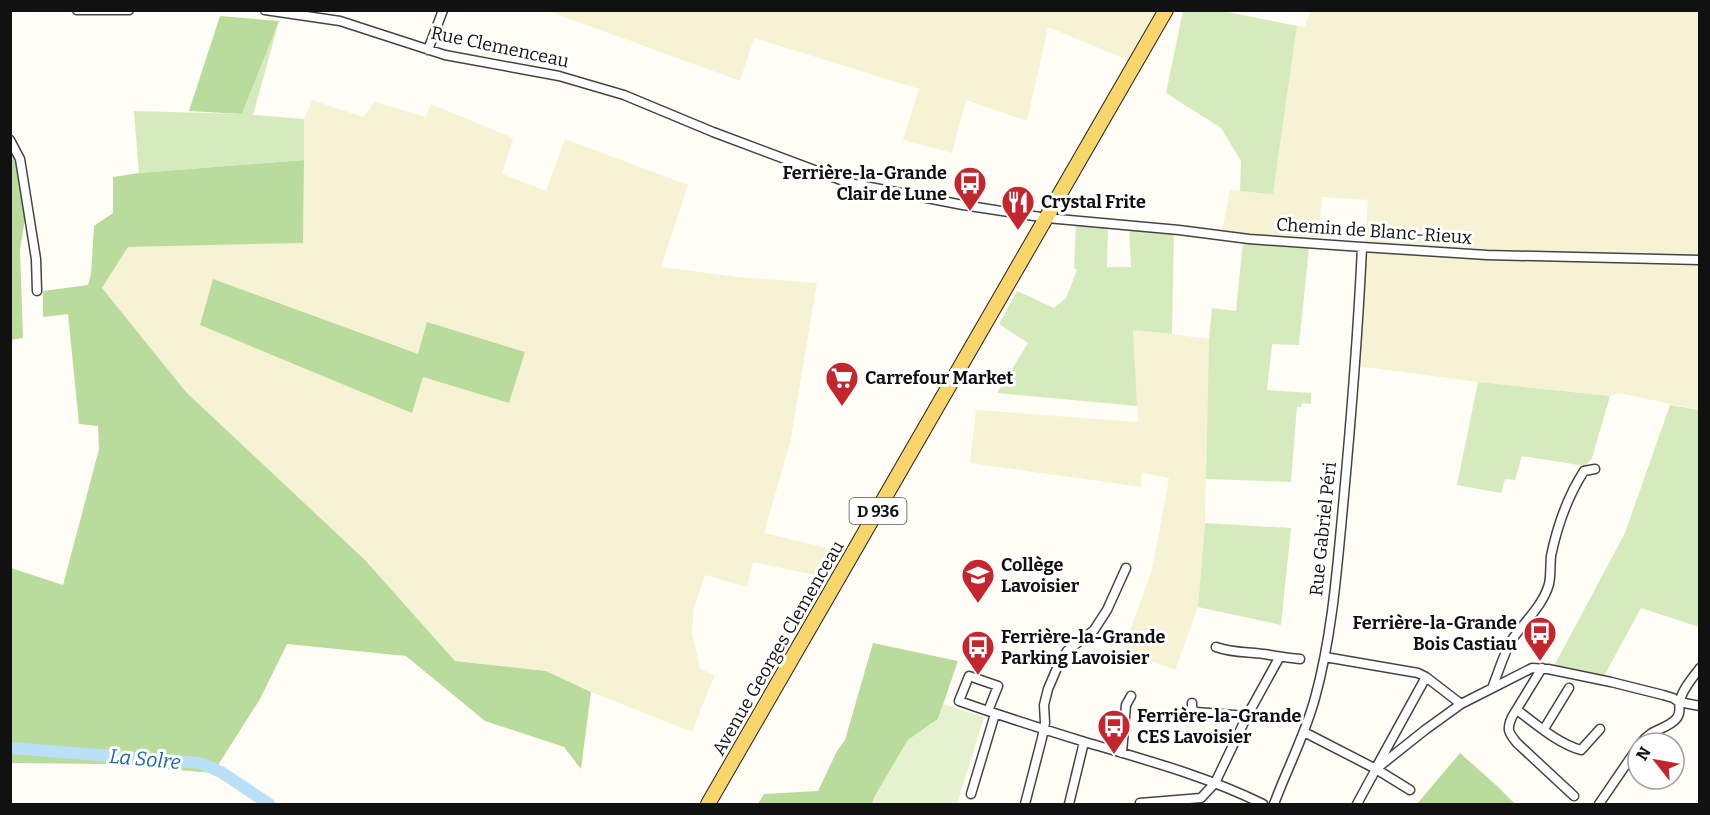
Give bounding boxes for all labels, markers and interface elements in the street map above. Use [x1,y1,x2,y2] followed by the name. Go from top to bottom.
[429,22,571,72] street label: Rue Clemenceau
[783,162,947,205] place label: Ferrière-la-Grande Clair de Lune
[952,165,988,212] bus stop icon: Ferrière-la-Grande Clair de Lune
[1000,184,1036,231] restaurant icon: Crystal Frite
[1041,191,1146,213] place label: Crystal Frite
[1275,213,1473,249] street label: Chemin de Blanc-Rieux
[824,360,860,407] supermarket icon: Carrefour Market
[865,367,1013,389] place label: Carrefour Market
[1305,461,1341,597] street label: Rue Gabriel Péri
[850,498,906,524] road number: D 936
[707,537,849,759] street label: Avenue Georges Clemenceau
[1001,554,1080,597] place label: Collège Lavoisier
[960,557,996,604] school or university icon: Collège Lavoisier
[1353,612,1518,655] place label: Ferrière-la-Grande Bois Castiau
[1522,615,1558,662] bus stop icon: Ferrière-la-Grande Bois Castiau
[1001,626,1166,669] place label: Ferrière-la-Grande Parking Lavoisier
[960,629,996,676] bus stop icon: Ferrière-la-Grande Parking Lavoisier
[1137,705,1302,748] place label: Ferrière-la-Grande CES Lavoisier
[1096,708,1132,755] bus stop icon: Ferrière-la-Grande CES Lavoisier
[1626,731,1686,791] north arrow
[1632,743,1655,764] text: N
[108,744,182,774] water label: La Solre

